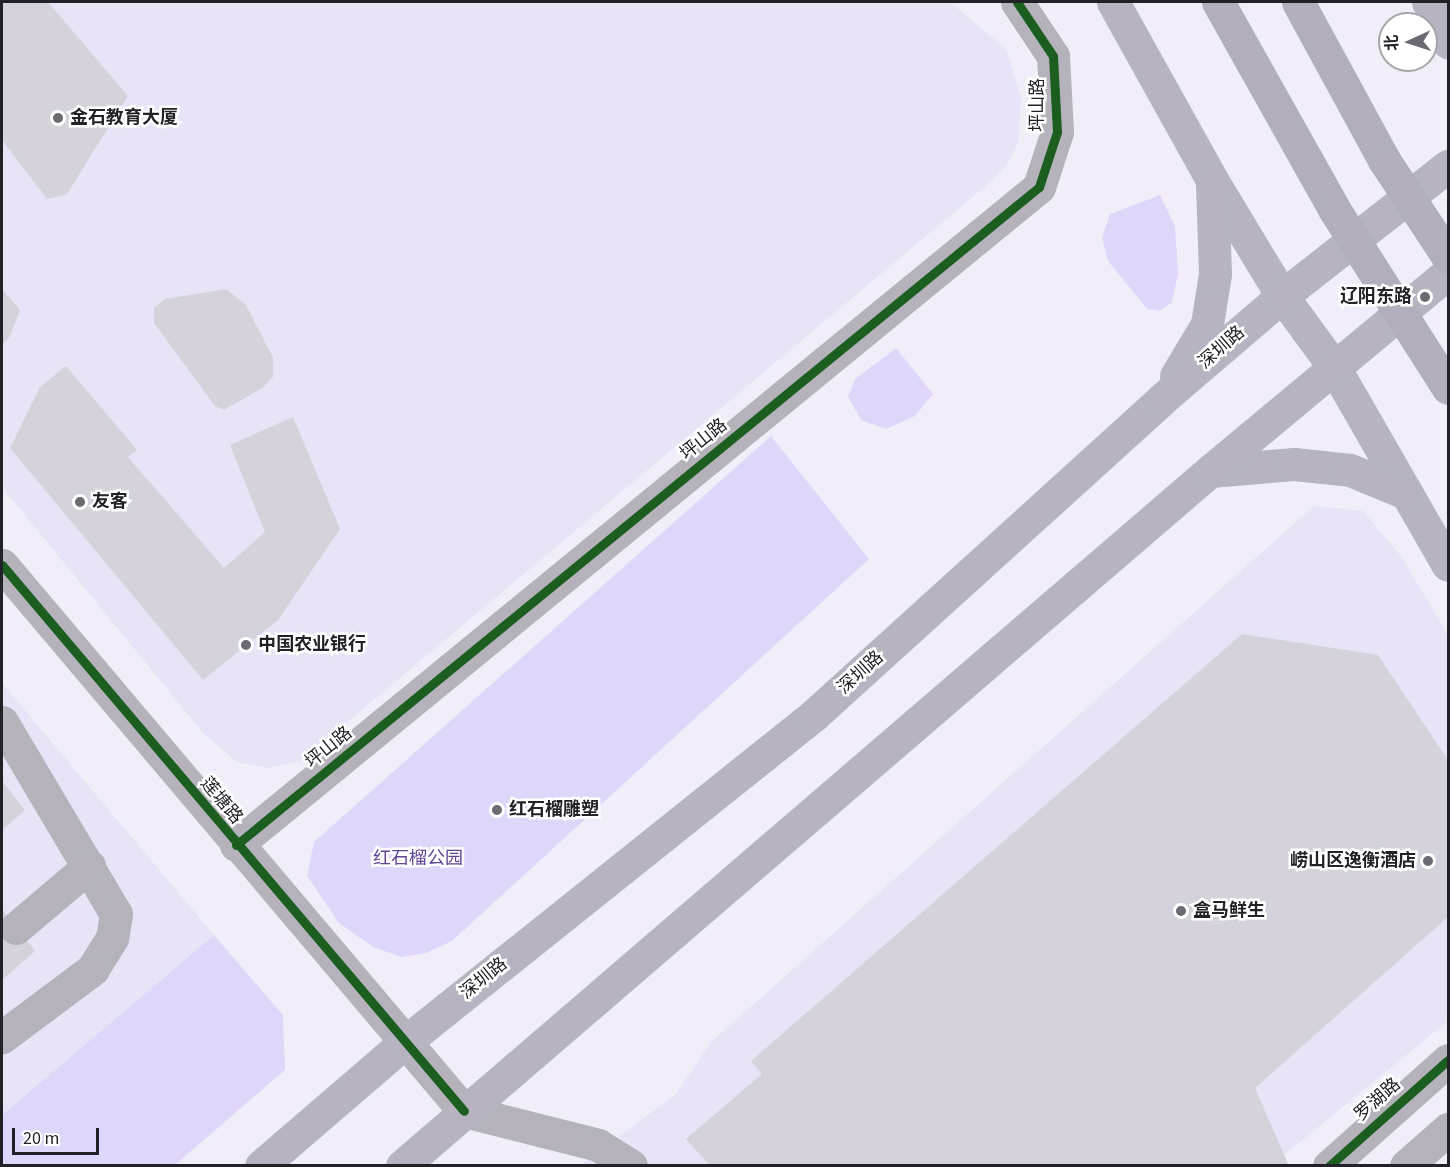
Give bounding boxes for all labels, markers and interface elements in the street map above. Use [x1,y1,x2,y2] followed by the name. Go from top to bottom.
[1378,12,1438,72] north arrow
[1381,34,1403,51] text: 北
[1027,78,1049,132] street label: 坪山路
[70,107,178,129] place label: 金石教育大厦
[51,111,65,125] marker: 金石教育大厦
[1340,286,1412,308] place label: 辽阳东路
[1416,288,1434,306] marker: 辽阳东路
[1195,322,1249,374] street label: 深圳路
[676,415,732,465] street label: 坪山路
[92,491,128,513] place label: 友客
[73,495,87,509] marker: 友客
[258,634,366,656] place label: 中国农业银行
[239,638,253,652] marker: 中国农业银行
[834,647,888,699] street label: 深圳路
[301,723,357,773] street label: 坪山路
[195,773,247,829] street label: 莲塘路
[509,799,599,821] place label: 红石榴雕塑
[490,803,504,817] marker: 红石榴雕塑
[373,848,463,870] park label: 红石榴公园
[1290,850,1416,872] place label: 崂山区逸衡酒店
[1421,854,1435,868] marker: 崂山区逸衡酒店
[1193,900,1265,922] place label: 盒马鲜生
[1174,904,1188,918] marker: 盒马鲜生
[456,954,512,1004] street label: 深圳路
[1351,1074,1405,1126] street label: 罗湖路
[15,1116,102,1154] scale bar
[23,1126,59,1151] text: 20 m

